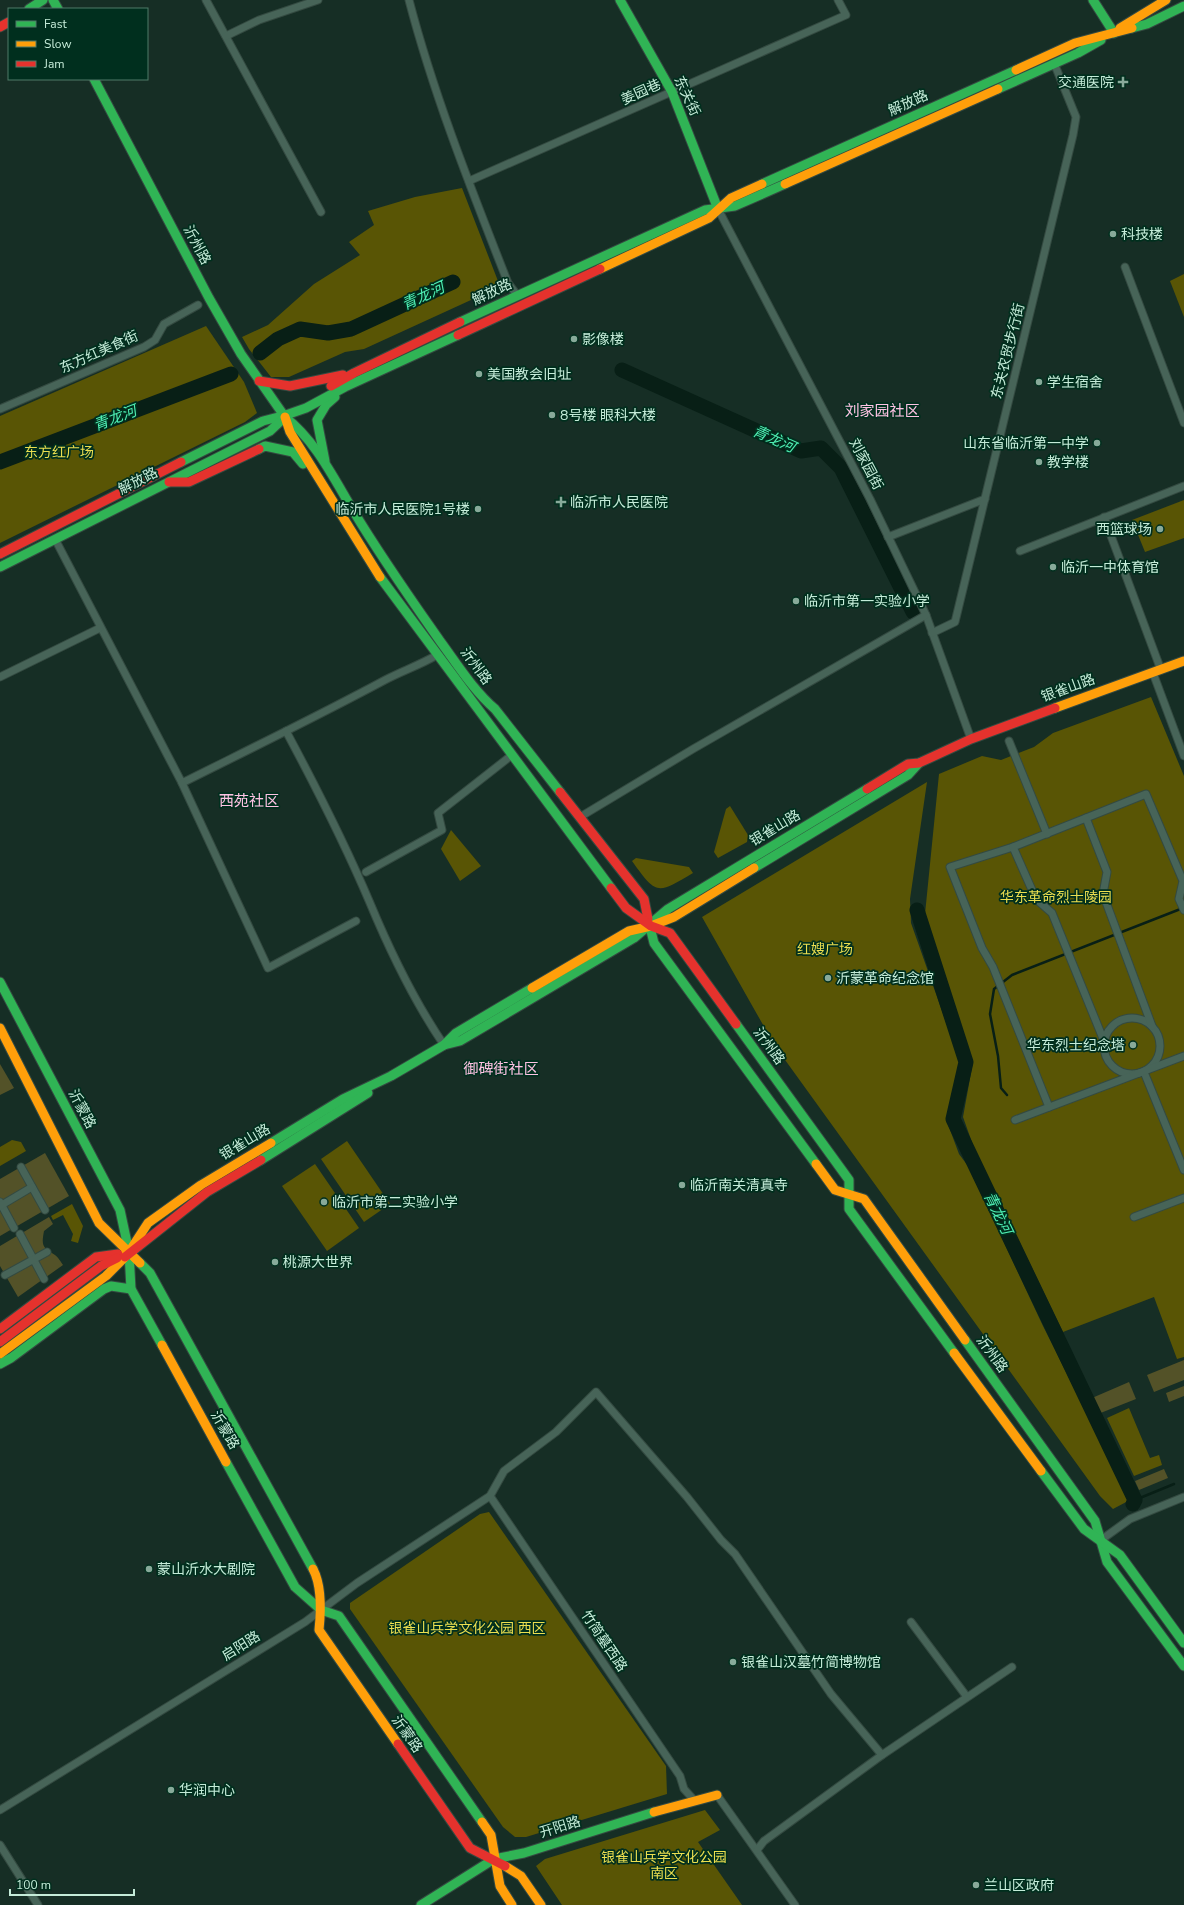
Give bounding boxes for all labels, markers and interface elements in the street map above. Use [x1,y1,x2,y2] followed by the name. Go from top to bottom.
[8,8,148,80] legend
[44,16,67,32] text: Fast
[44,36,72,52] text: Slow
[43,56,65,72] text: Jam
[670,73,704,119] street label: 东关街
[1058,73,1114,92] place label: 交通医院
[618,75,664,109] street label: 姜园巷
[1117,76,1129,88] marker: 交通医院
[885,86,931,120] street label: 解放路
[179,222,215,268] street label: 沂州路
[1121,225,1163,244] place label: 科技楼
[1108,229,1118,239] marker: 科技楼
[469,275,515,309] street label: 解放路
[398,276,450,315] water label: 青龙河
[987,301,1029,401] street label: 东关农贸步行街
[57,326,141,378] street label: 东方红美食街
[582,330,624,349] place label: 影像楼
[569,334,579,344] marker: 影像楼
[487,365,571,384] place label: 美国教会旧址
[474,369,484,379] marker: 美国教会旧址
[1047,373,1103,392] place label: 学生宿舍
[1034,377,1044,387] marker: 学生宿舍
[90,400,142,435] water label: 青龙河
[844,401,920,421] district label: 刘家园社区
[560,406,656,425] place label: 8号楼 眼科大楼
[547,410,557,420] marker: 8号楼 眼科大楼
[749,421,801,459] water label: 青龙河
[963,434,1089,453] place label: 山东省临沂第一中学
[844,435,888,493] street label: 刘家园街
[1092,438,1102,448] marker: 山东省临沂第一中学
[24,443,94,462] park label: 东方红广场
[1047,453,1089,472] place label: 教学楼
[1034,457,1044,467] marker: 教学楼
[115,463,161,499] street label: 解放路
[570,493,668,512] place label: 临沂市人民医院
[555,496,567,508] marker: 临沂市人民医院
[336,500,470,519] place label: 临沂市人民医院1号楼
[473,504,483,514] marker: 临沂市人民医院1号楼
[1096,520,1152,539] place label: 西篮球场
[1155,524,1165,534] marker: 西篮球场
[1061,558,1159,577] place label: 临沂一中体育馆
[1048,562,1058,572] marker: 临沂一中体育馆
[804,592,930,611] place label: 临沂市第一实验小学
[791,596,801,606] marker: 临沂市第一实验小学
[456,643,496,689] street label: 沂州路
[1038,669,1098,707] street label: 银雀山路
[219,791,279,811] district label: 西苑社区
[746,805,804,851] street label: 银雀山路
[1000,888,1112,907] park label: 华东革命烈士陵园
[797,940,853,959] park label: 红嫂广场
[836,969,934,988] place label: 沂蒙革命纪念馆
[823,973,833,983] marker: 沂蒙革命纪念馆
[749,1023,789,1069] street label: 沂州路
[1027,1036,1125,1055] place label: 华东烈士纪念塔
[1128,1040,1138,1050] marker: 华东烈士纪念塔
[463,1059,539,1079] district label: 御碑街社区
[64,1086,100,1132] street label: 沂蒙路
[216,1119,274,1165] street label: 银雀山路
[690,1176,788,1195] place label: 临沂南关清真寺
[677,1180,687,1190] marker: 临沂南关清真寺
[979,1188,1018,1240] water label: 青龙河
[332,1193,458,1212] place label: 临沂市第二实验小学
[319,1197,329,1207] marker: 临沂市第二实验小学
[283,1253,353,1272] place label: 桃源大世界
[270,1257,280,1267] marker: 桃源大世界
[972,1331,1012,1377] street label: 沂州路
[206,1407,244,1453] street label: 沂蒙路
[157,1560,255,1579] place label: 蒙山沂水大剧院
[144,1564,154,1574] marker: 蒙山沂水大剧院
[577,1607,631,1675] street label: 竹简墓西路
[388,1619,546,1638] park label: 银雀山兵学文化公园 西区
[218,1627,264,1665] street label: 启阳路
[741,1653,881,1672] place label: 银雀山汉墓竹简博物馆
[728,1657,738,1667] marker: 银雀山汉墓竹简博物馆
[387,1711,427,1757] street label: 沂蒙路
[179,1781,235,1800] place label: 华润中心
[166,1785,176,1795] marker: 华润中心
[537,1812,583,1842] street label: 开阳路
[601,1848,727,1883] park label: 银雀山兵学文化公园 南区
[10,1871,134,1897] scale bar
[984,1876,1054,1895] place label: 兰山区政府
[16,1877,51,1893] text: 100 m
[971,1880,981,1890] marker: 兰山区政府

